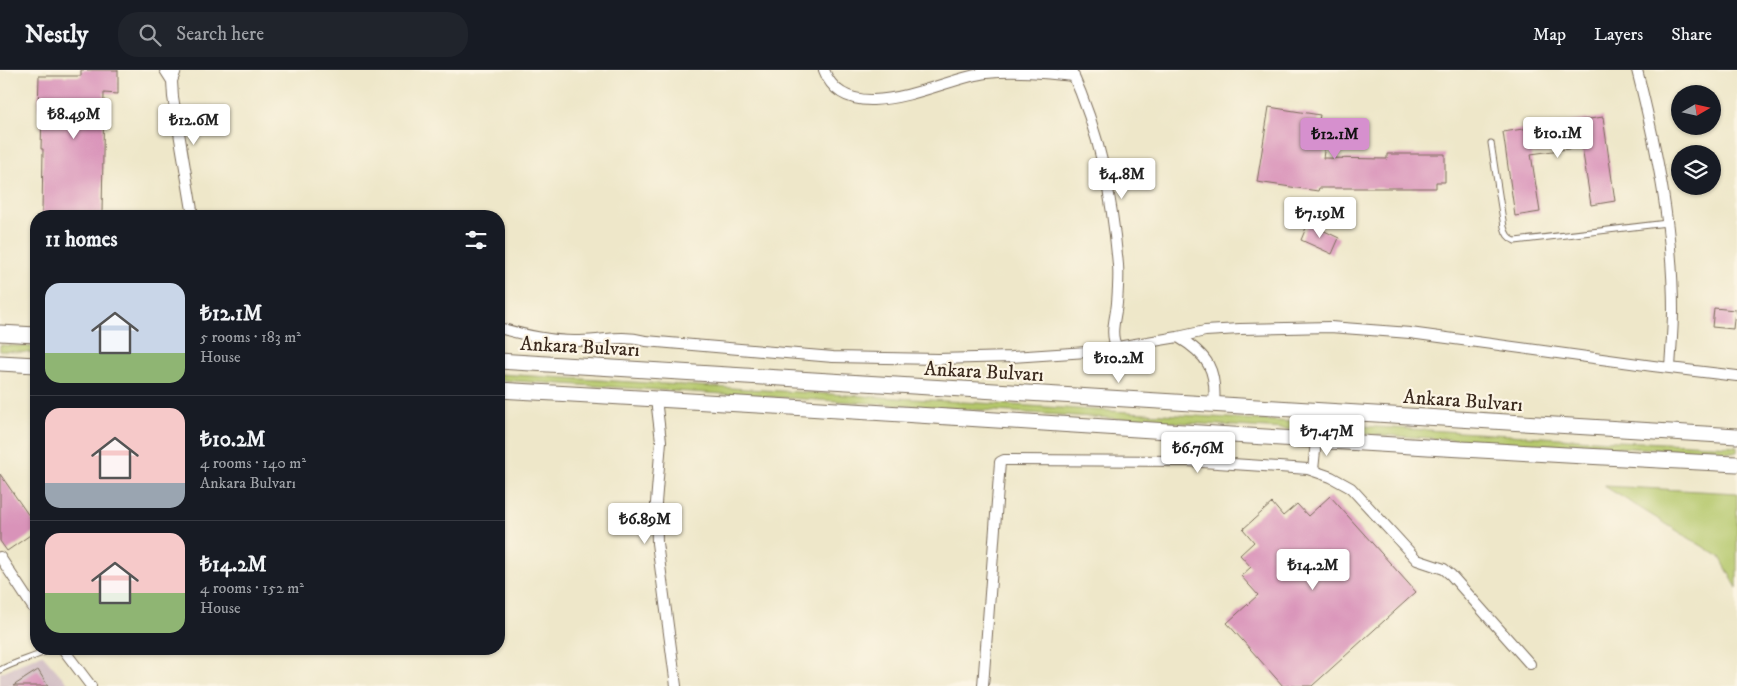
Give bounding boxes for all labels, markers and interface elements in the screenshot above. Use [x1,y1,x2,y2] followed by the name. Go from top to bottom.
[118,12,468,57] search box
[25,20,88,50] text: Nestly
[136,21,164,49] icon: search
[176,23,264,46] text: Search here
[1533,24,1566,46] text: Map
[1594,24,1643,46] text: Layers
[1671,24,1712,46] text: Share
[1671,85,1721,135] north arrow
[1671,85,1721,195] map controls
[33,98,115,140] pin: ₺8.49M
[48,104,100,124] text: ₺8.49M
[153,104,235,146] pin: ₺12.6M
[169,110,219,130] text: ₺12.6M
[1517,116,1599,159] pin: ₺10.1M
[1294,118,1376,160] pin: ₺12.1M
[1534,123,1582,143] text: ₺10.1M
[1311,124,1359,144] text: ₺12.1M
[1671,145,1721,195] button: layers
[1087,158,1157,200] pin: ₺4.8M
[1099,164,1145,184] text: ₺4.8M
[1279,196,1361,239] pin: ₺7.19M
[1295,203,1345,223] text: ₺7.19M
[462,226,490,254] icon: filters
[45,227,118,253] text: 11 homes
[200,301,262,327] text: ₺12.1M
[85,303,145,363] icon: home
[200,327,301,347] text: 5 rooms · 183 m²
[519,332,640,363] street label: Ankara Bulvarı
[1078,342,1160,384] pin: ₺10.2M
[200,347,241,367] text: House
[1094,348,1144,368] text: ₺10.2M
[923,357,1044,388] street label: Ankara Bulvarı
[1402,385,1524,418] street label: Ankara Bulvarı
[1286,414,1368,457] pin: ₺7.47M
[1300,421,1354,441] text: ₺7.47M
[200,427,265,453] text: ₺10.2M
[85,428,145,488] icon: home
[1157,432,1239,474] pin: ₺6.76M
[1172,438,1224,458] text: ₺6.76M
[200,453,306,473] text: 4 rooms · 140 m²
[200,473,296,493] text: Ankara Bulvarı
[604,502,686,545] pin: ₺6.89M
[619,509,671,529] text: ₺6.89M
[1272,548,1354,591] pin: ₺14.2M
[200,552,267,578] text: ₺14.2M
[85,553,145,613] icon: home
[1288,555,1338,575] text: ₺14.2M
[200,578,304,598] text: 4 rooms · 152 m²
[200,598,241,618] text: House

